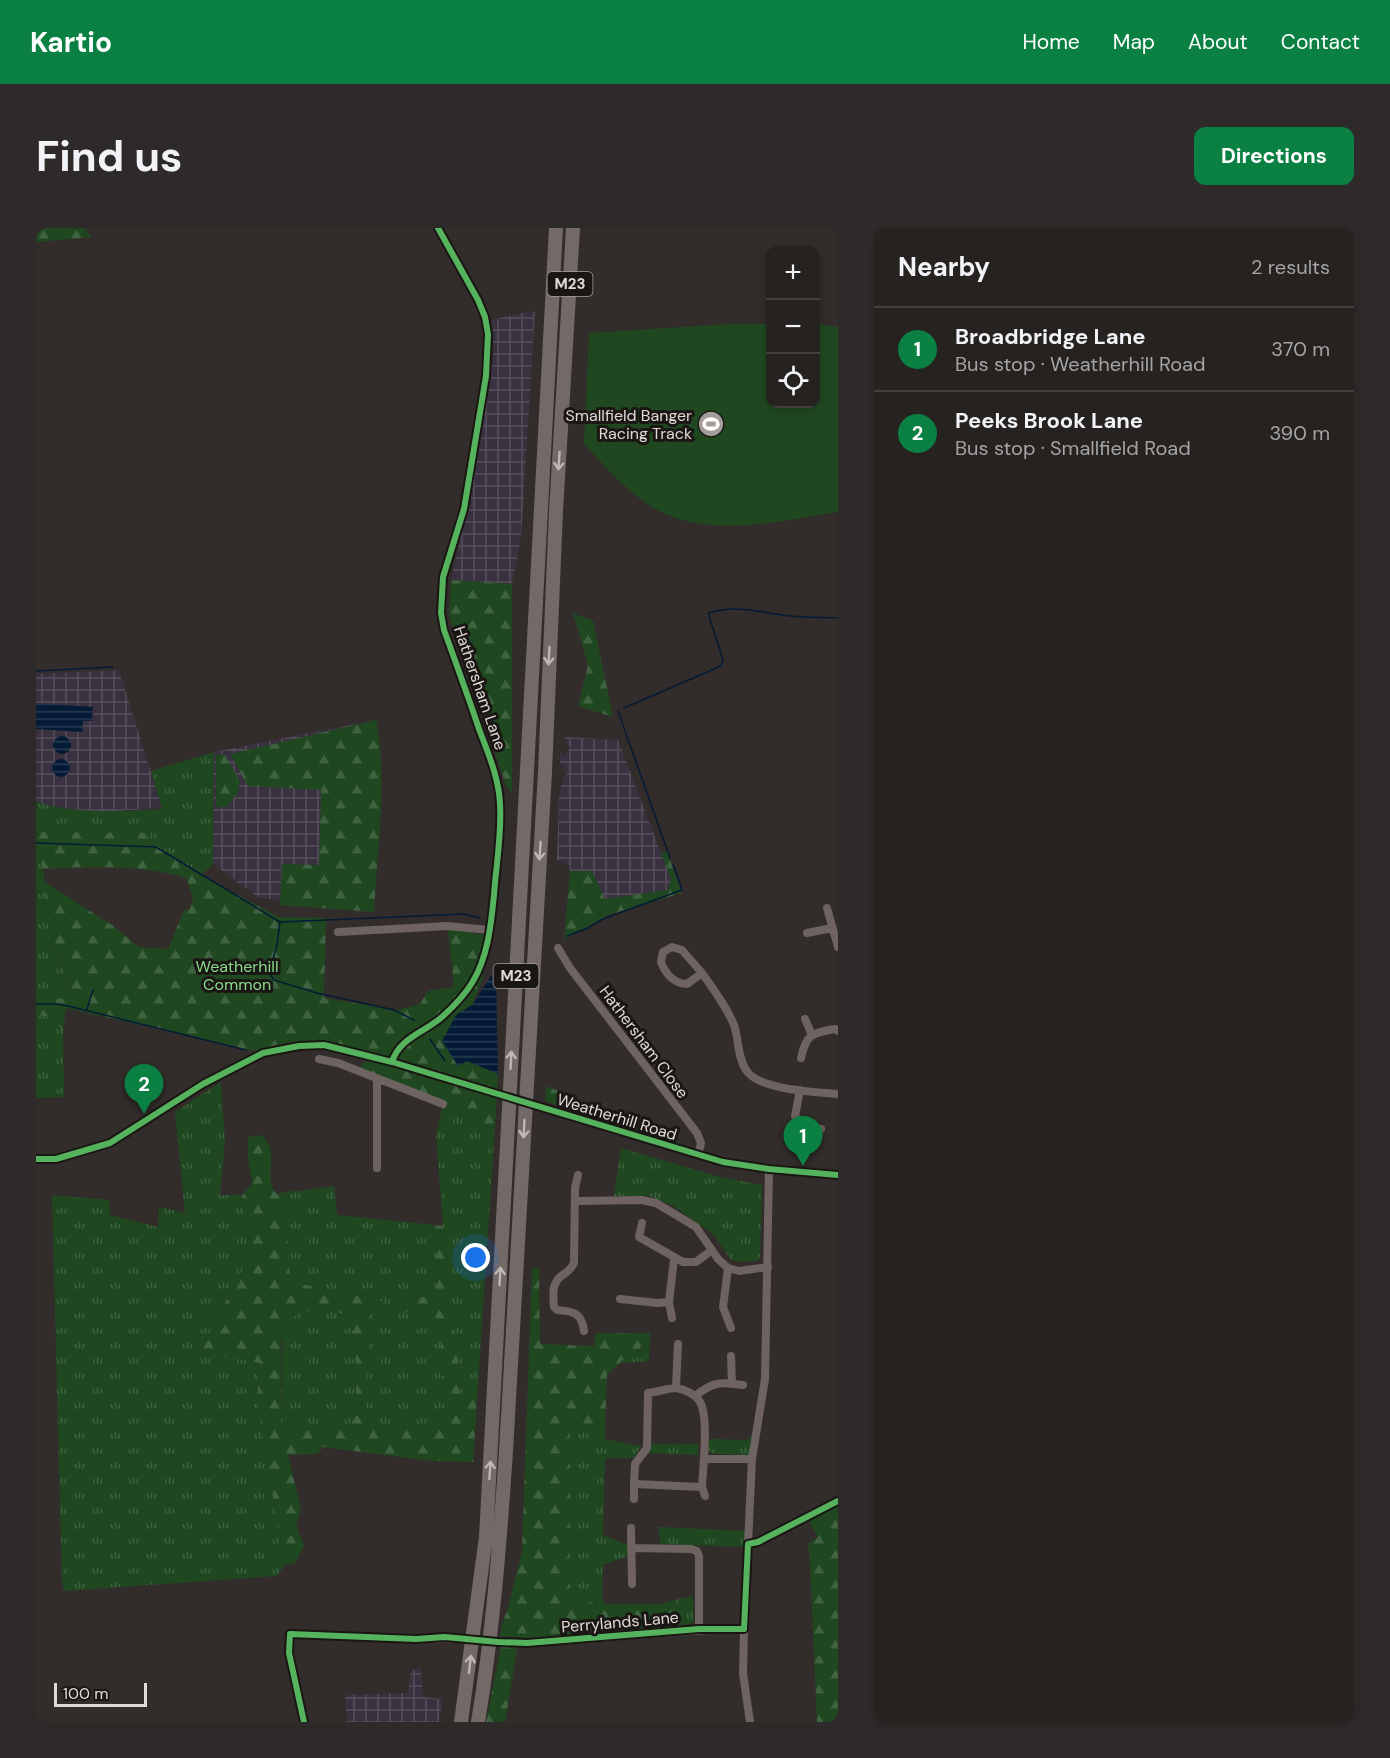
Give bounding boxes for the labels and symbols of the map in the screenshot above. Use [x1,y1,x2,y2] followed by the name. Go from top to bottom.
[548,272,592,296] road number: M23
[566,405,692,444] place label: Smallfield Banger Racing Track
[696,409,726,439] sports icon: Smallfield Banger Racing Track
[554,451,565,471] one-way arrow
[449,623,511,753] street label: Hathersham Lane
[544,645,555,665] one-way arrow
[535,840,546,860] one-way arrow
[196,956,278,995] park label: Weatherhill Common
[494,964,538,988] road number: M23
[595,981,693,1103] street label: Hathersham Close
[506,1050,517,1070] one-way arrow
[124,1064,164,1114] pin: 2
[554,1089,680,1145] street label: Weatherhill Road
[784,1116,822,1166] pin: 1
[518,1119,529,1139] one-way arrow
[461,1243,490,1272] your location
[494,1266,505,1286] one-way arrow
[485,1461,496,1481] one-way arrow
[560,1606,680,1638] street label: Perrylands Lane
[464,1655,475,1675] one-way arrow
[54,1680,147,1708] scale bar

